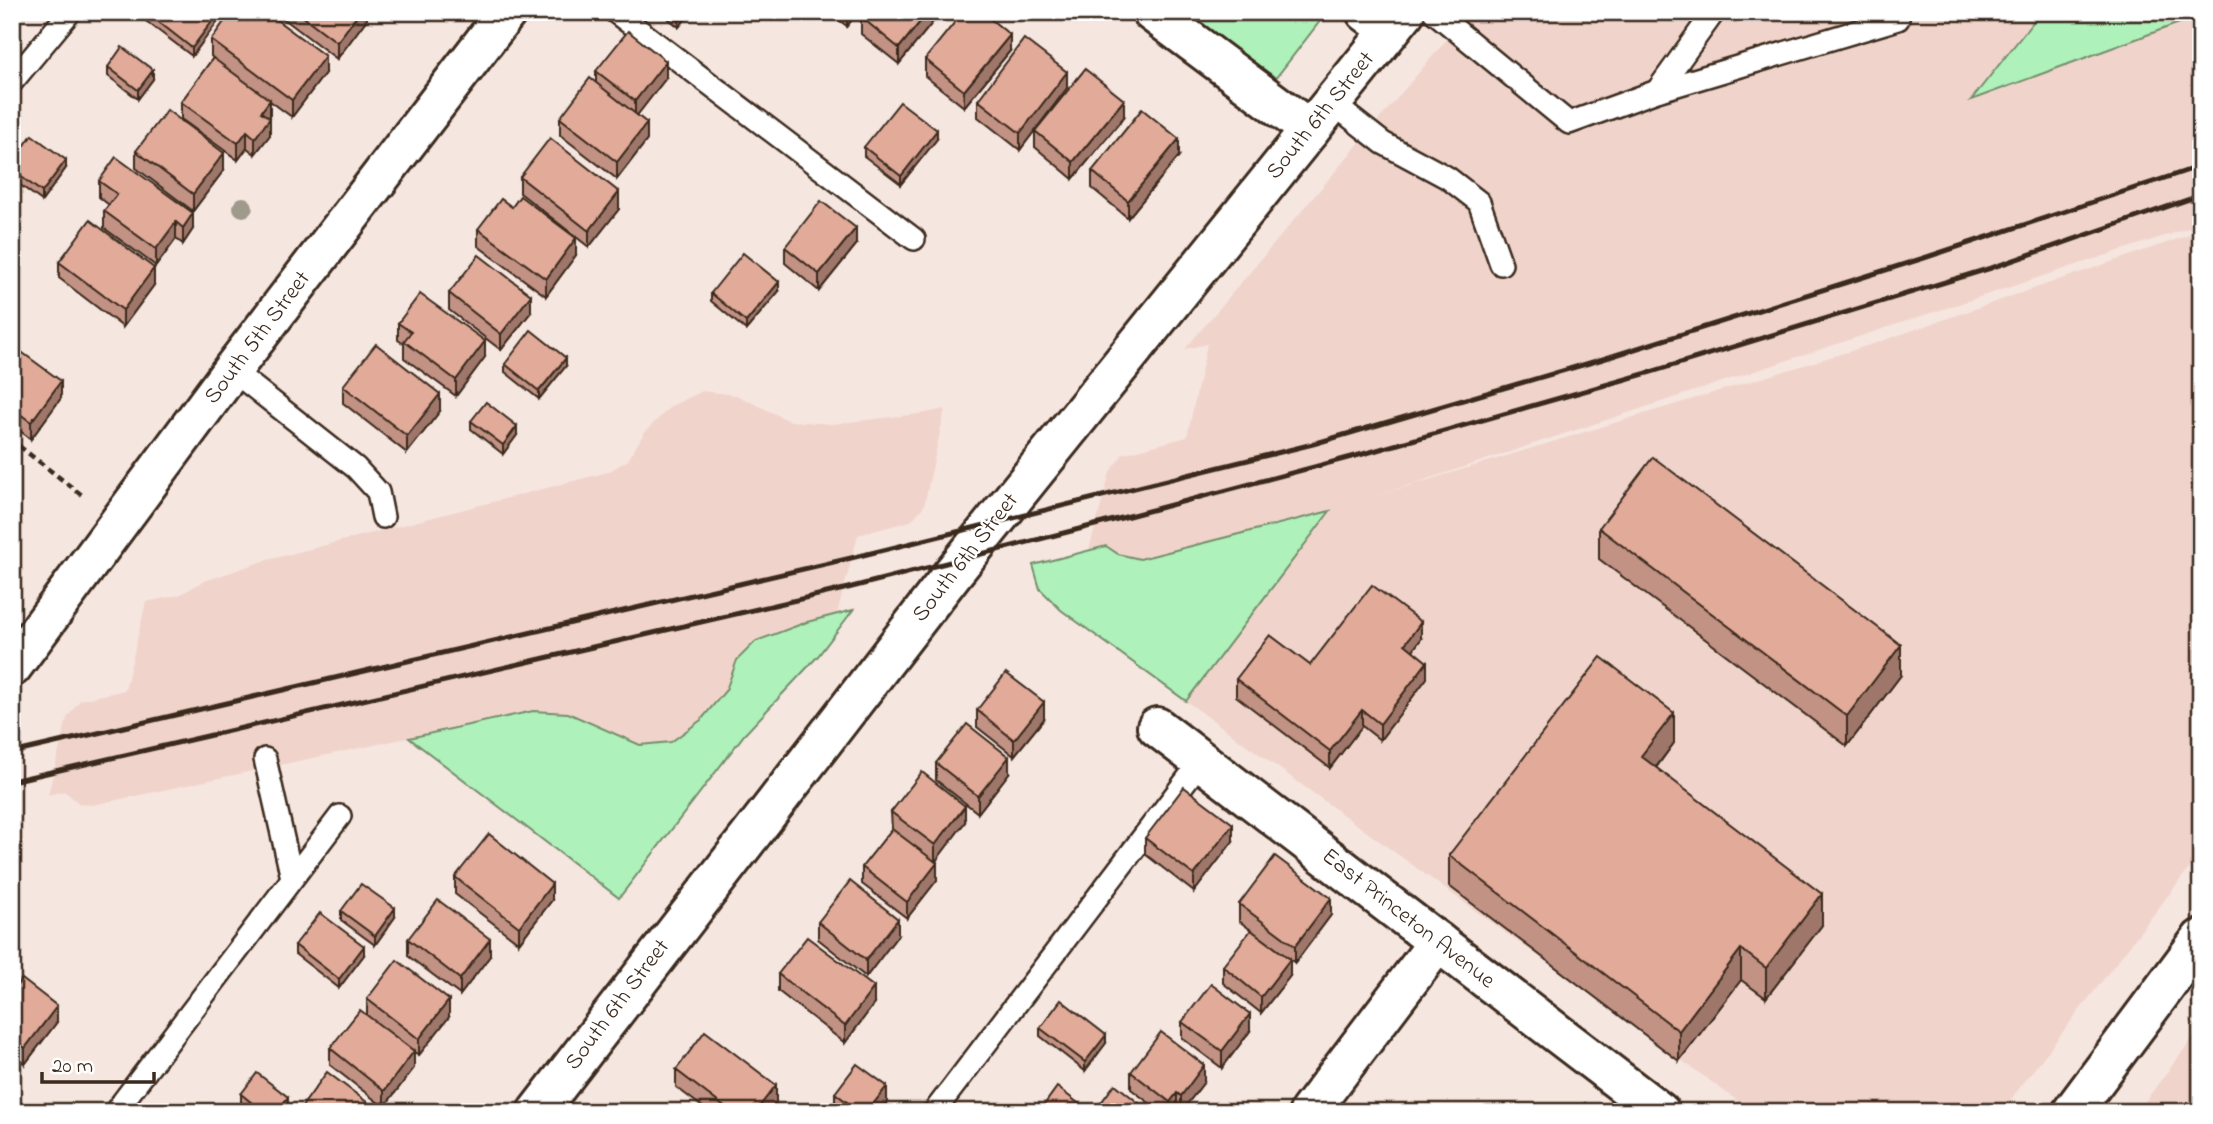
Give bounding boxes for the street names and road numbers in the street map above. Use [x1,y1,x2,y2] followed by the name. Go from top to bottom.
[1259,45,1383,187] street label: South 6th Street
[197,264,319,412] street label: South 5th Street
[905,486,1027,630] street label: South 6th Street
[1314,841,1502,998] street label: East Princeton Avenue
[558,932,678,1078] street label: South 6th Street

